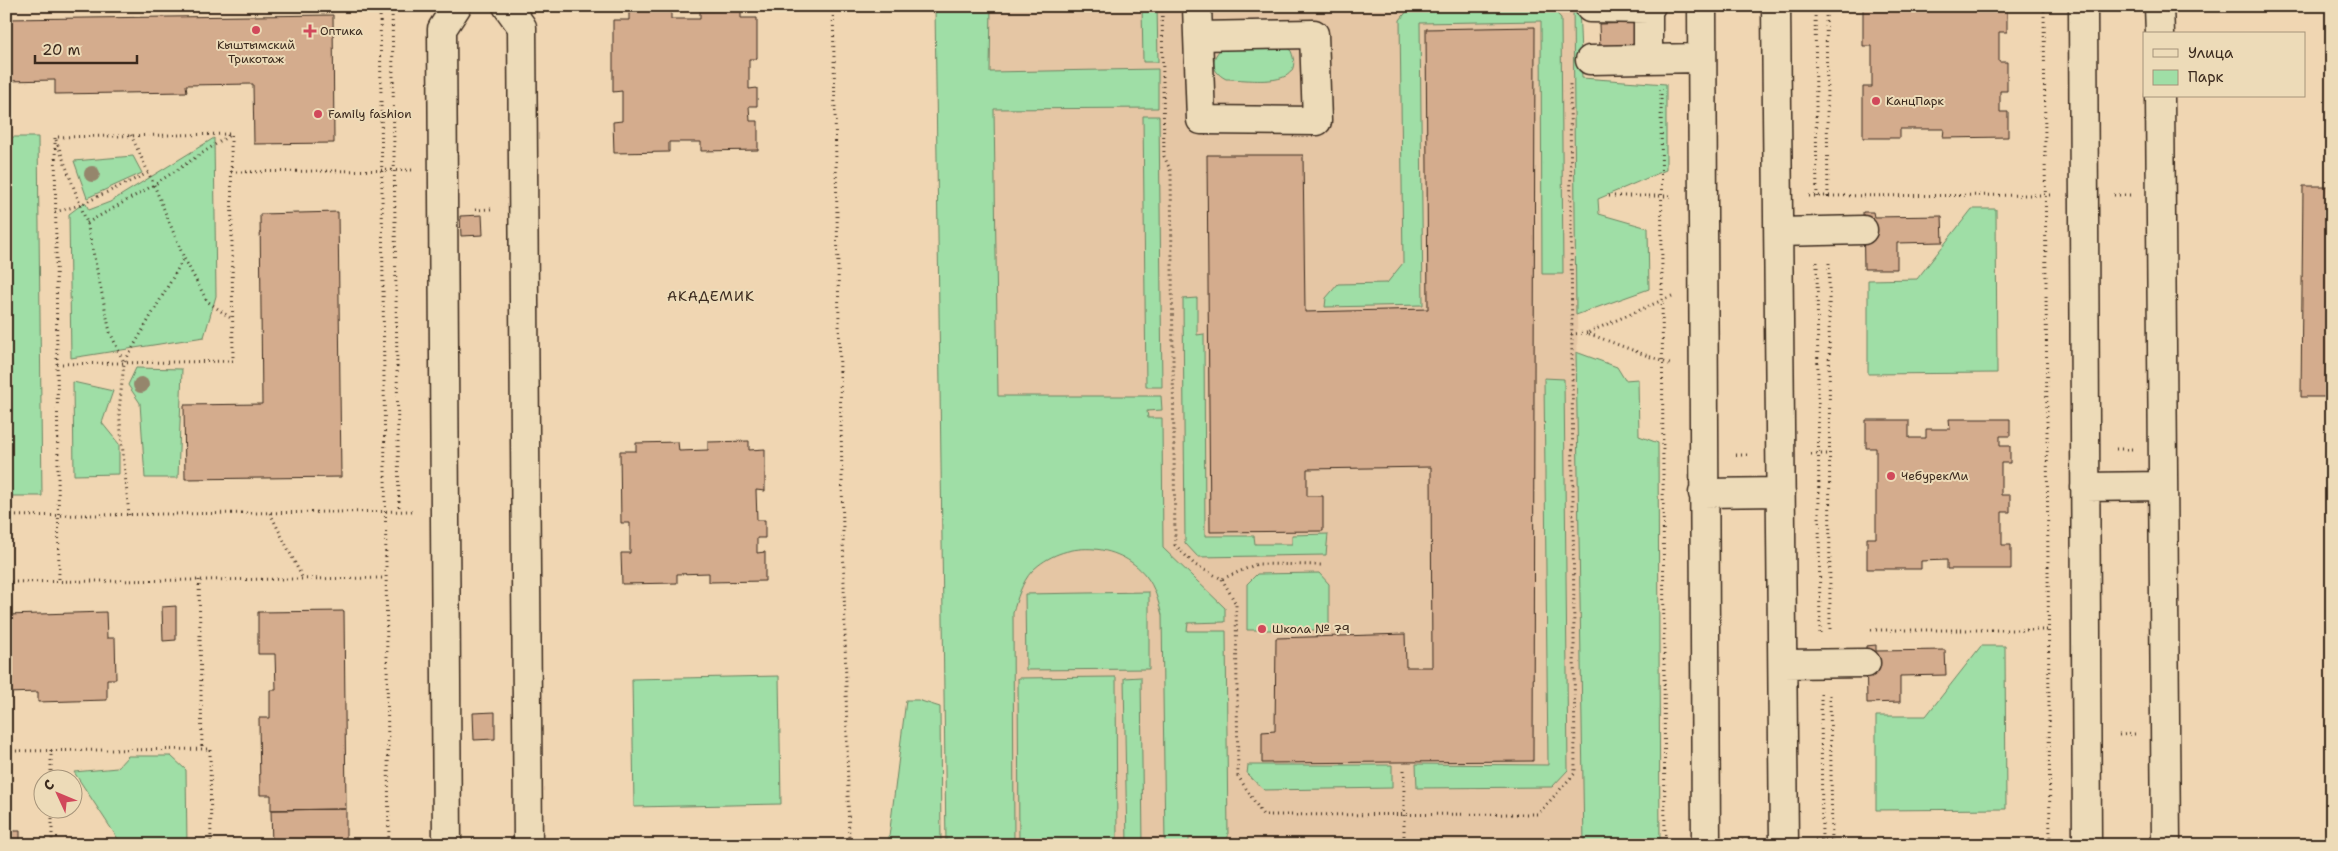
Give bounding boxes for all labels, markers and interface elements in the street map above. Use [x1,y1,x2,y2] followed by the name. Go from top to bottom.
[320,23,363,39] place label: Оптика
[250,24,262,36] marker: Кыштымский Трикотаж
[304,25,316,37] marker: Оптика
[35,32,138,64] scale bar
[2143,32,2306,98] legend
[217,37,295,67] place label: Кыштымский Трикотаж
[42,40,81,60] text: 20 m
[2188,43,2234,63] text: Улица
[2188,67,2224,87] text: Парк
[1886,93,1944,109] place label: КанцПарк
[1870,95,1882,107] marker: КанцПарк
[328,106,412,122] place label: Family fashion
[312,108,324,120] marker: Family fashion
[667,287,755,305] district label: АКАДЕМИК
[1901,468,1969,484] place label: ЧебурекМи
[1885,470,1897,482] marker: ЧебурекМи
[1272,621,1350,637] place label: Школа № 79
[1256,623,1268,635] marker: Школа № 79
[32,768,82,818] north arrow
[39,776,58,794] text: С

